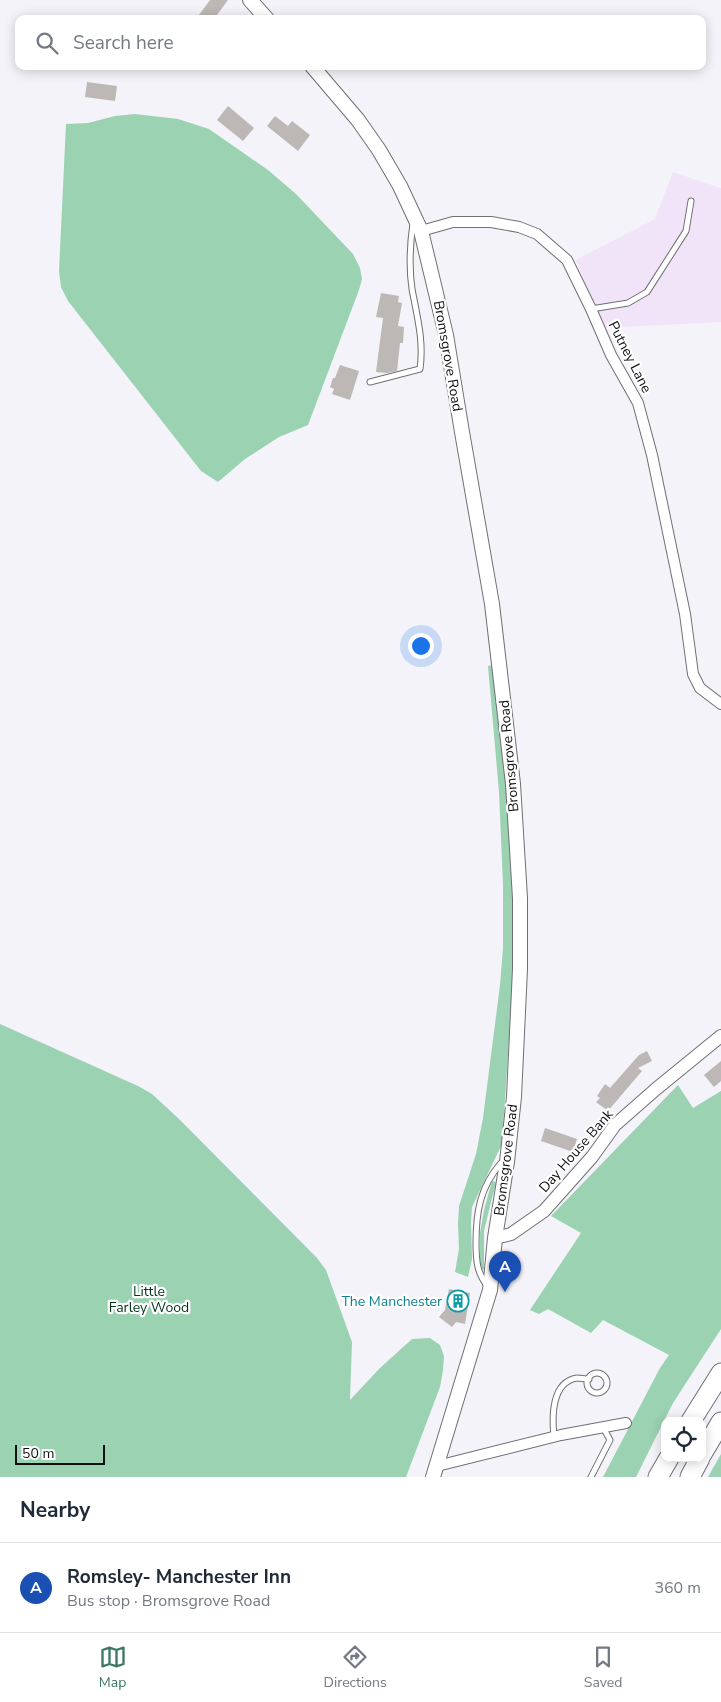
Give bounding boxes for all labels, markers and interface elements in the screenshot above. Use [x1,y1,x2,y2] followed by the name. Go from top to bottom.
[15,15,706,70] search box
[33,29,61,57] icon: search
[73,30,174,56] text: Search here
[429,299,467,413] street label: Bromsgrove Road
[604,318,656,396] street label: Putney Lane
[408,633,434,659] your location
[495,699,523,813] street label: Bromsgrove Road
[490,1103,522,1217] street label: Bromsgrove Road
[535,1105,618,1197] street label: Day House Bank
[489,1251,521,1292] pin: A
[109,1282,189,1317] park label: Little Farley Wood
[446,1289,470,1313] building icon: The Manchester
[341,1292,442,1311] place label: The Manchester
[661,1417,706,1462] map controls
[661,1417,706,1462] button: locate
[15,1442,105,1465] scale bar
[22,1444,54,1463] text: 50 m
[20,1496,90,1524] text: Nearby
[67,1564,291,1590] text: Romsley- Manchester Inn
[30,1577,42,1599] text: A
[654,1577,701,1599] text: 360 m
[67,1590,270,1612] text: Bus stop · Bromsgrove Road
[99,1643,127,1692] tab: Map
[324,1643,387,1692] tab: Directions
[584,1643,622,1692] tab: Saved

